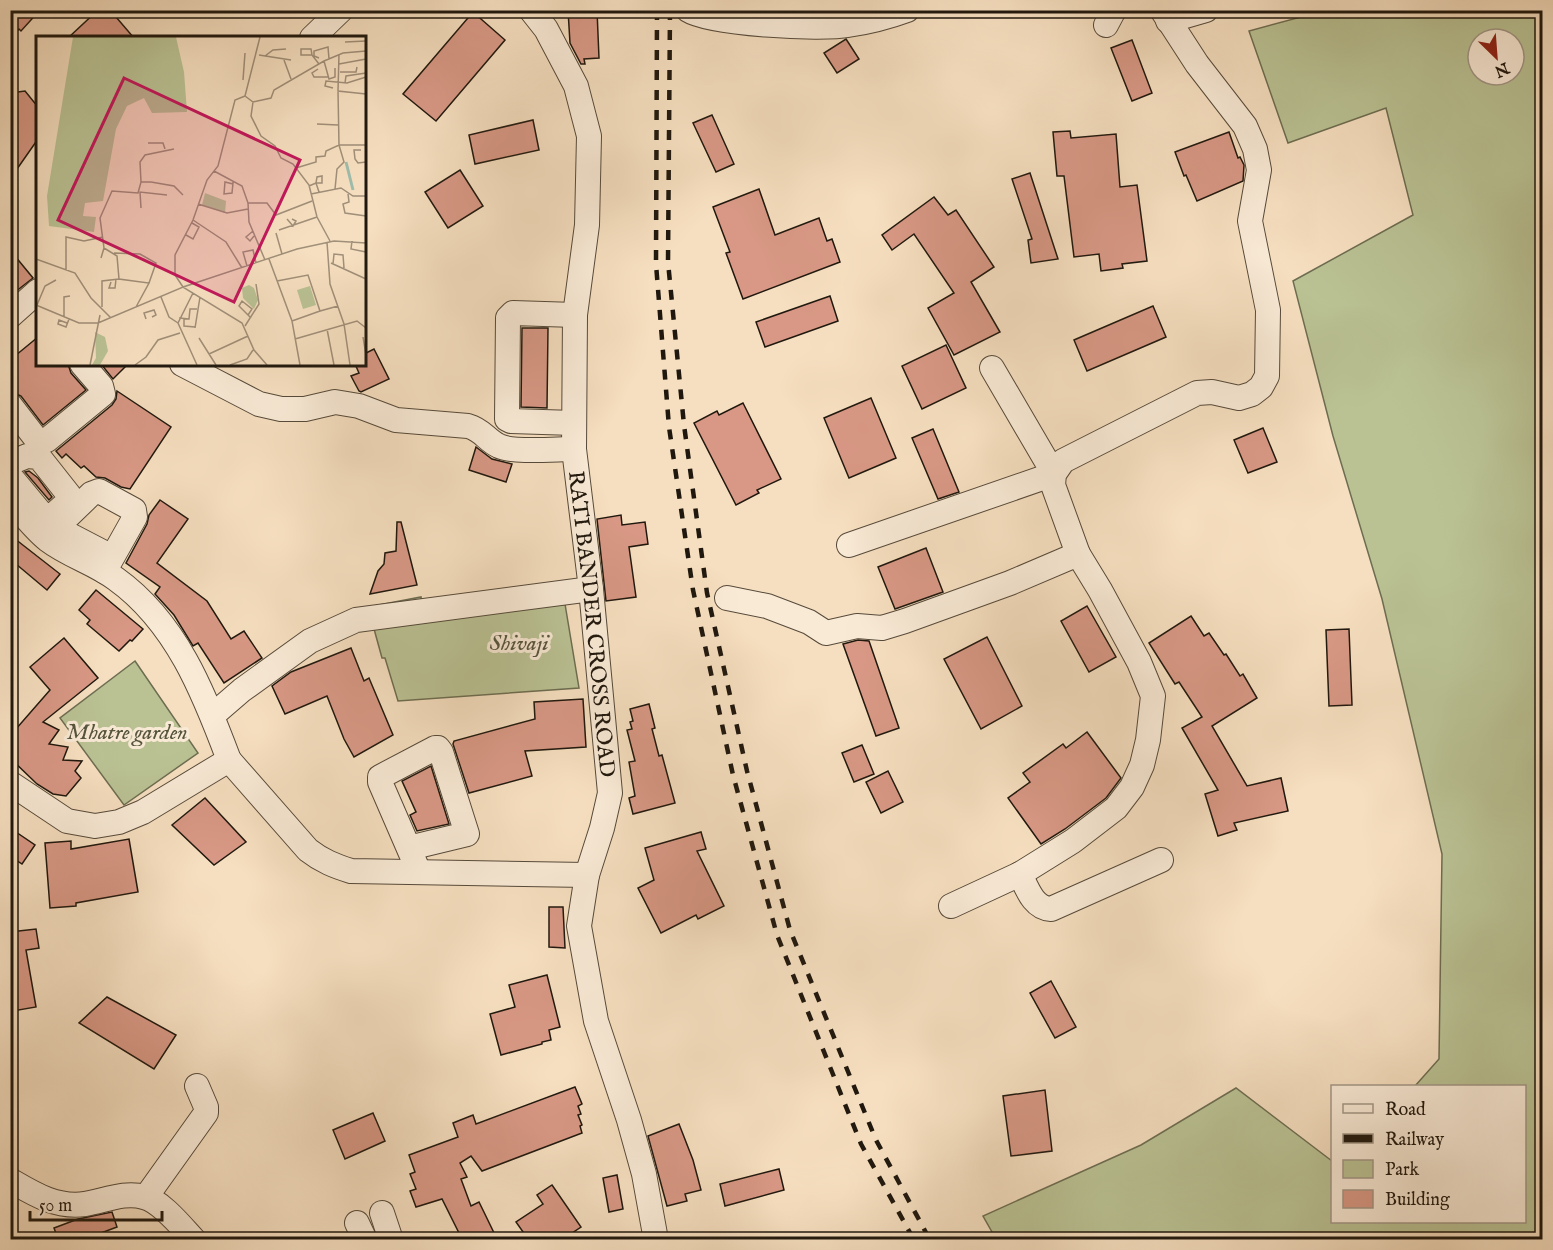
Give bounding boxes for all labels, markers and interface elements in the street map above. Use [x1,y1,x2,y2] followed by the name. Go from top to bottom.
[1466,27,1526,87] north arrow
[36,36,366,366] inset map
[1491,56,1513,81] text: N
[561,469,620,779] street label: RATI BANDER CROSS ROAD
[489,630,550,658] park label: Shivaji
[66,719,188,747] park label: Mhatre garden
[1331,1085,1526,1223] legend
[1385,1099,1426,1122] text: Road
[1385,1129,1444,1152] text: Railway
[1385,1159,1420,1182] text: Park
[30,1184,162,1222] scale bar
[1385,1189,1450,1212] text: Building
[39,1195,72,1218] text: 50 m

